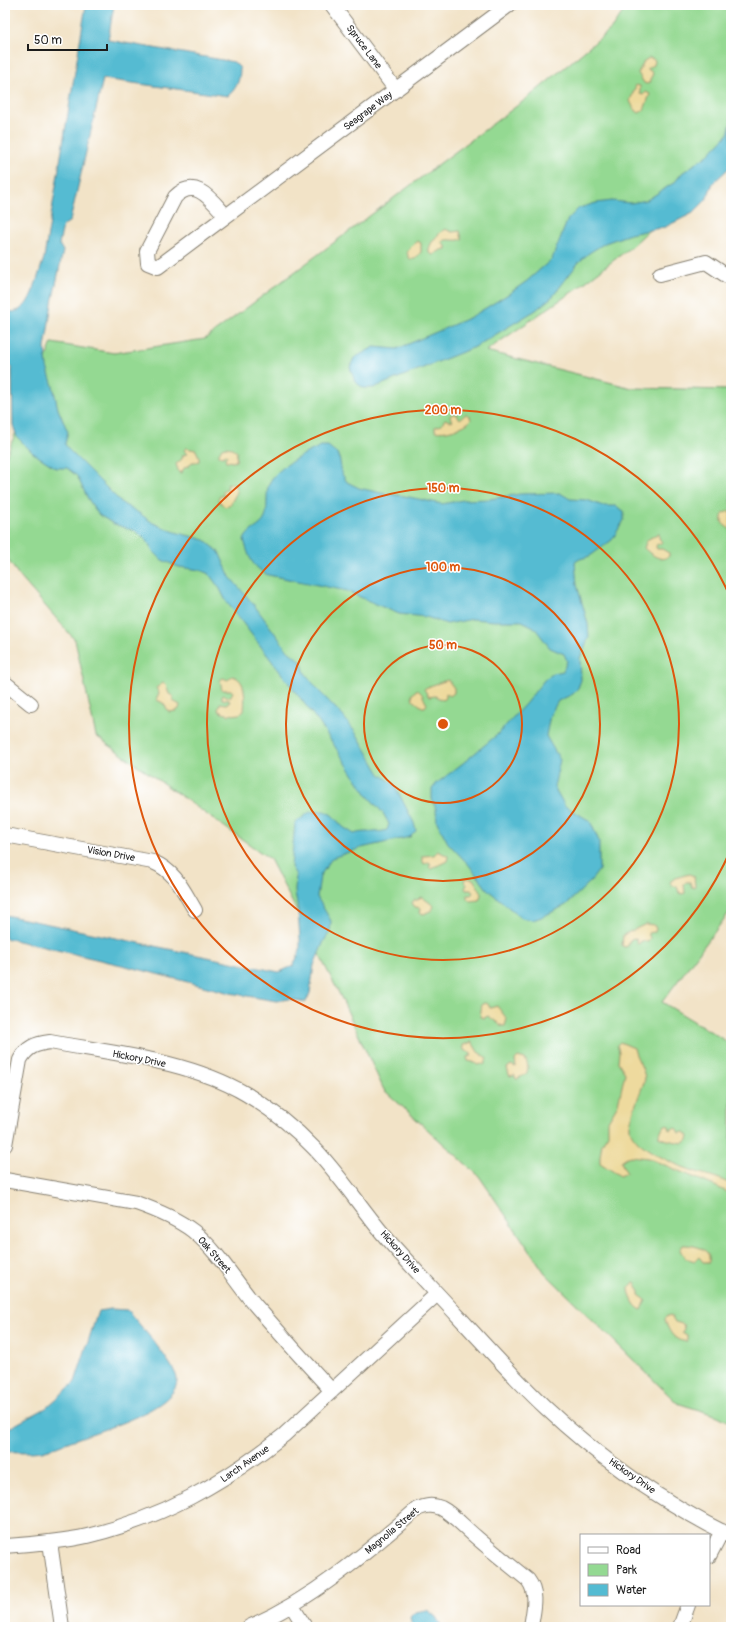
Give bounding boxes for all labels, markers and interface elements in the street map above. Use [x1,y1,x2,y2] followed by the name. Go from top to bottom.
[344,23,384,71] street label: Spruce Lane
[28,26,107,52] scale bar
[34,33,62,48] text: 50 m
[341,88,395,133] street label: Seagrape Way
[425,403,462,418] text: 200 m
[427,481,460,496] text: 150 m
[426,560,461,575] text: 100 m
[429,638,457,653] text: 50 m
[436,717,450,731] centre of rings
[86,844,136,864] street label: Vision Drive
[111,1048,167,1070] street label: Hickory Drive
[377,1228,423,1276] street label: Hickory Drive
[195,1234,234,1276] street label: Oak Street
[218,1443,272,1485] street label: Larch Avenue
[606,1456,658,1496] street label: Hickory Drive
[363,1505,422,1557] street label: Magnolia Street
[580,1534,710,1606] legend
[616,1543,641,1558] text: Road
[616,1563,637,1578] text: Park
[616,1583,647,1598] text: Water

